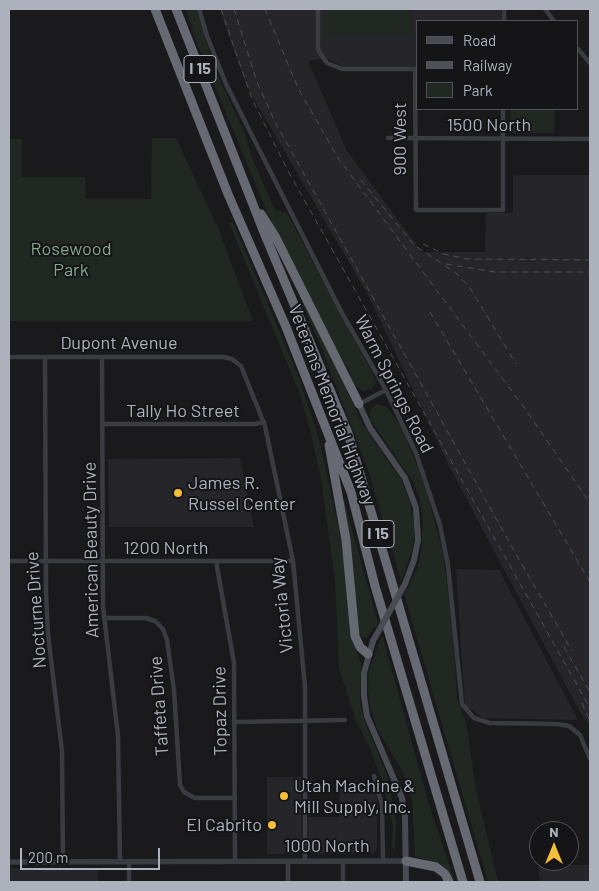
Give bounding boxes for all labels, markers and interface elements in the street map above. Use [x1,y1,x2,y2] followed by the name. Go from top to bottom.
[416,20,579,110] legend
[463,31,496,49] text: Road
[184,56,216,82] road number: I 15
[463,56,512,74] text: Railway
[463,81,492,99] text: Park
[389,103,411,175] street label: 900 West
[447,114,531,136] street label: 1500 North
[31,238,111,280] park label: Rosewood Park
[284,301,380,509] street label: Veterans Memorial Highway
[350,311,438,457] street label: Warm Springs Road
[60,332,178,354] street label: Dupont Avenue
[126,400,240,422] street label: Tally Ho Street
[79,462,103,638] street label: American Beauty Drive
[188,472,296,514] place label: James R. Russel Center
[172,487,184,499] marker: James R. Russel Center
[362,520,394,548] road number: I 15
[124,537,208,559] street label: 1200 North
[21,551,51,669] street label: Nocturne Drive
[266,556,298,654] street label: Victoria Way
[145,655,173,757] street label: Taffeta Drive
[208,666,232,756] street label: Topaz Drive
[294,775,415,818] place label: Utah Machine & Mill Supply, Inc.
[278,790,290,802] marker: Utah Machine & Mill Supply, Inc.
[186,814,262,836] place label: El Cabrito
[266,819,278,831] marker: El Cabrito
[529,821,579,871] north arrow
[549,823,559,840] text: N
[284,835,370,857] street label: 1000 North
[22,838,162,870] scale bar
[28,848,68,866] text: 200 m

